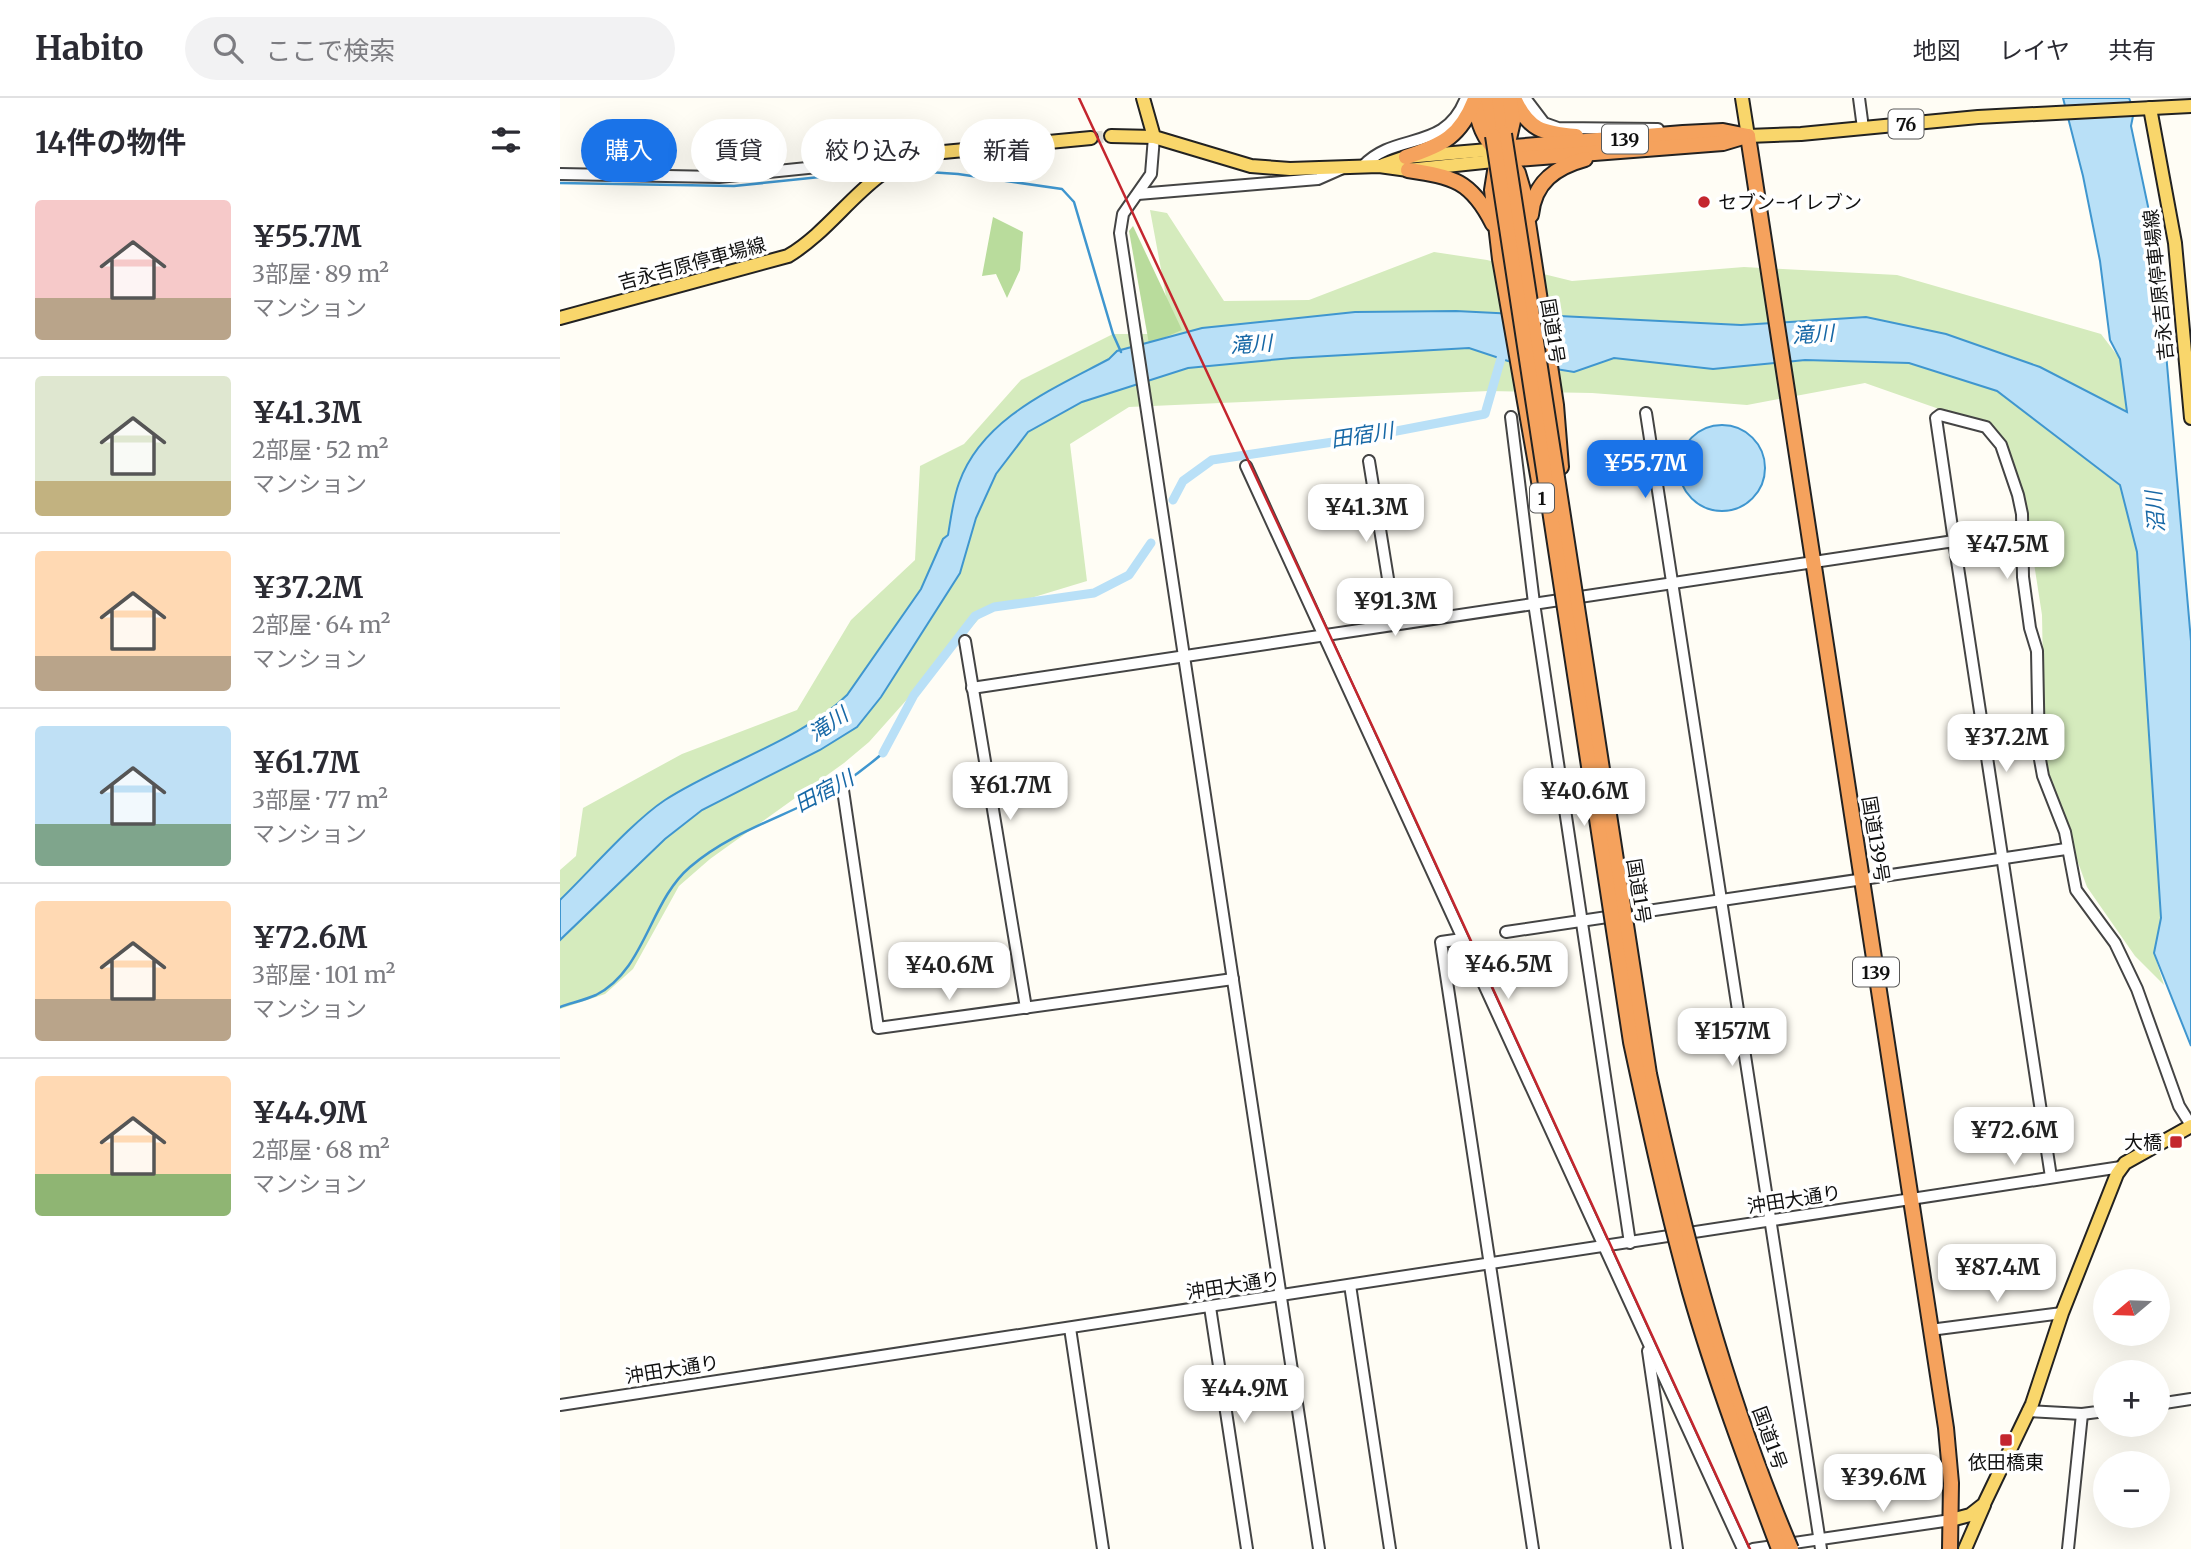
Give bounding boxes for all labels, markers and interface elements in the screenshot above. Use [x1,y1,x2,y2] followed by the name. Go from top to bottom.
[185,17,675,80] search box
[35,28,143,69] text: Habito
[209,29,247,67] icon: search
[265,34,395,67] text: ここで検索
[1913,35,1961,66] text: 地図
[1999,35,2070,66] text: レイヤ
[2108,35,2156,66] text: 共有
[1888,110,1924,139] road number: 76
[581,119,677,182] chip: 購入
[691,119,787,182] chip: 賃貸
[801,119,945,182] chip: 絞り込み
[959,119,1055,182] chip: 新着
[487,121,525,159] icon: filters
[35,123,186,161] text: 14件の物件
[1602,124,1648,154] road number: 139
[1718,190,1862,214] place label: セブン-イレブン
[1696,194,1712,210] marker: セブン-イレブン
[2138,208,2178,362] street label: 吉永吉原停車場線
[252,217,362,255] text: ¥55.7M
[91,228,175,312] icon: home
[615,232,769,294] street label: 吉永吉原停車場線
[252,259,389,288] text: 3部屋 · 89 m²
[252,293,367,322] text: マンション
[1536,297,1570,365] street label: 国道1号
[1791,319,1837,349] water label: 滝川
[1229,329,1275,359] water label: 滝川
[252,393,362,431] text: ¥41.3M
[91,404,175,488] icon: home
[1329,416,1397,453] water label: 田宿川
[252,435,388,464] text: 2部屋 · 52 m²
[1588,440,1702,500] pin: ¥55.7M
[1603,448,1687,477] text: ¥55.7M
[252,469,367,498] text: マンション
[1309,484,1423,544] pin: ¥41.3M
[1530,484,1554,512] road number: 1
[2140,488,2170,534] water label: 沼川
[1324,492,1408,521] text: ¥41.3M
[1950,522,2064,581] pin: ¥47.5M
[1965,529,2049,558] text: ¥47.5M
[252,568,363,606] text: ¥37.2M
[1338,578,1452,638] pin: ¥91.3M
[91,579,175,663] icon: home
[1353,586,1437,615] text: ¥91.3M
[252,610,390,639] text: 2部屋 · 64 m²
[252,644,367,673] text: マンション
[803,700,855,747] water label: 滝川
[1949,714,2063,774] pin: ¥37.2M
[1963,722,2049,751] text: ¥37.2M
[252,743,360,781] text: ¥61.7M
[91,754,175,838] icon: home
[953,762,1067,822] pin: ¥61.7M
[790,763,860,818] water label: 田宿川
[1527,768,1641,828] pin: ¥40.6M
[969,770,1051,799] text: ¥61.7M
[1539,776,1629,805] text: ¥40.6M
[252,785,388,814] text: 3部屋 · 77 m²
[1857,794,1895,884] street label: 国道139号
[252,819,367,848] text: マンション
[1622,857,1656,925] street label: 国道1号
[252,918,367,956] text: ¥72.6M
[91,929,175,1013] icon: home
[892,942,1006,1002] pin: ¥40.6M
[1451,942,1565,1001] pin: ¥46.5M
[1464,949,1552,978] text: ¥46.5M
[904,950,994,979] text: ¥40.6M
[1853,958,1899,986] road number: 139
[252,960,395,989] text: 3部屋 · 101 m²
[252,994,367,1023] text: マンション
[1683,1009,1781,1068] pin: ¥157M
[1694,1016,1770,1045] text: ¥157M
[252,1093,367,1131] text: ¥44.9M
[91,1104,175,1188] icon: home
[1957,1108,2071,1167] pin: ¥72.6M
[1970,1115,2058,1144] text: ¥72.6M
[2124,1130,2162,1154] place label: 大橋
[2168,1134,2184,1150] marker: 大橋
[252,1135,390,1164] text: 2部屋 · 68 m²
[252,1169,367,1198] text: マンション
[1745,1180,1843,1218] street label: 沖田大通り
[1940,1244,2054,1304] pin: ¥87.4M
[1954,1252,2040,1281] text: ¥87.4M
[1184,1266,1282,1304] street label: 沖田大通り
[2093,1269,2170,1346] north arrow
[2093,1269,2170,1528] map controls
[623,1350,721,1388] street label: 沖田大通り
[2093,1360,2170,1437] button: +
[1187,1366,1301,1425] pin: ¥44.9M
[1200,1373,1288,1402] text: ¥44.9M
[1748,1403,1792,1473] street label: 国道1号
[1998,1432,2014,1448] marker: 依田橋東
[1968,1450,2044,1474] place label: 依田橋東
[2093,1451,2170,1528] button: −
[1826,1454,1940,1514] pin: ¥39.6M
[1840,1462,1926,1491] text: ¥39.6M

